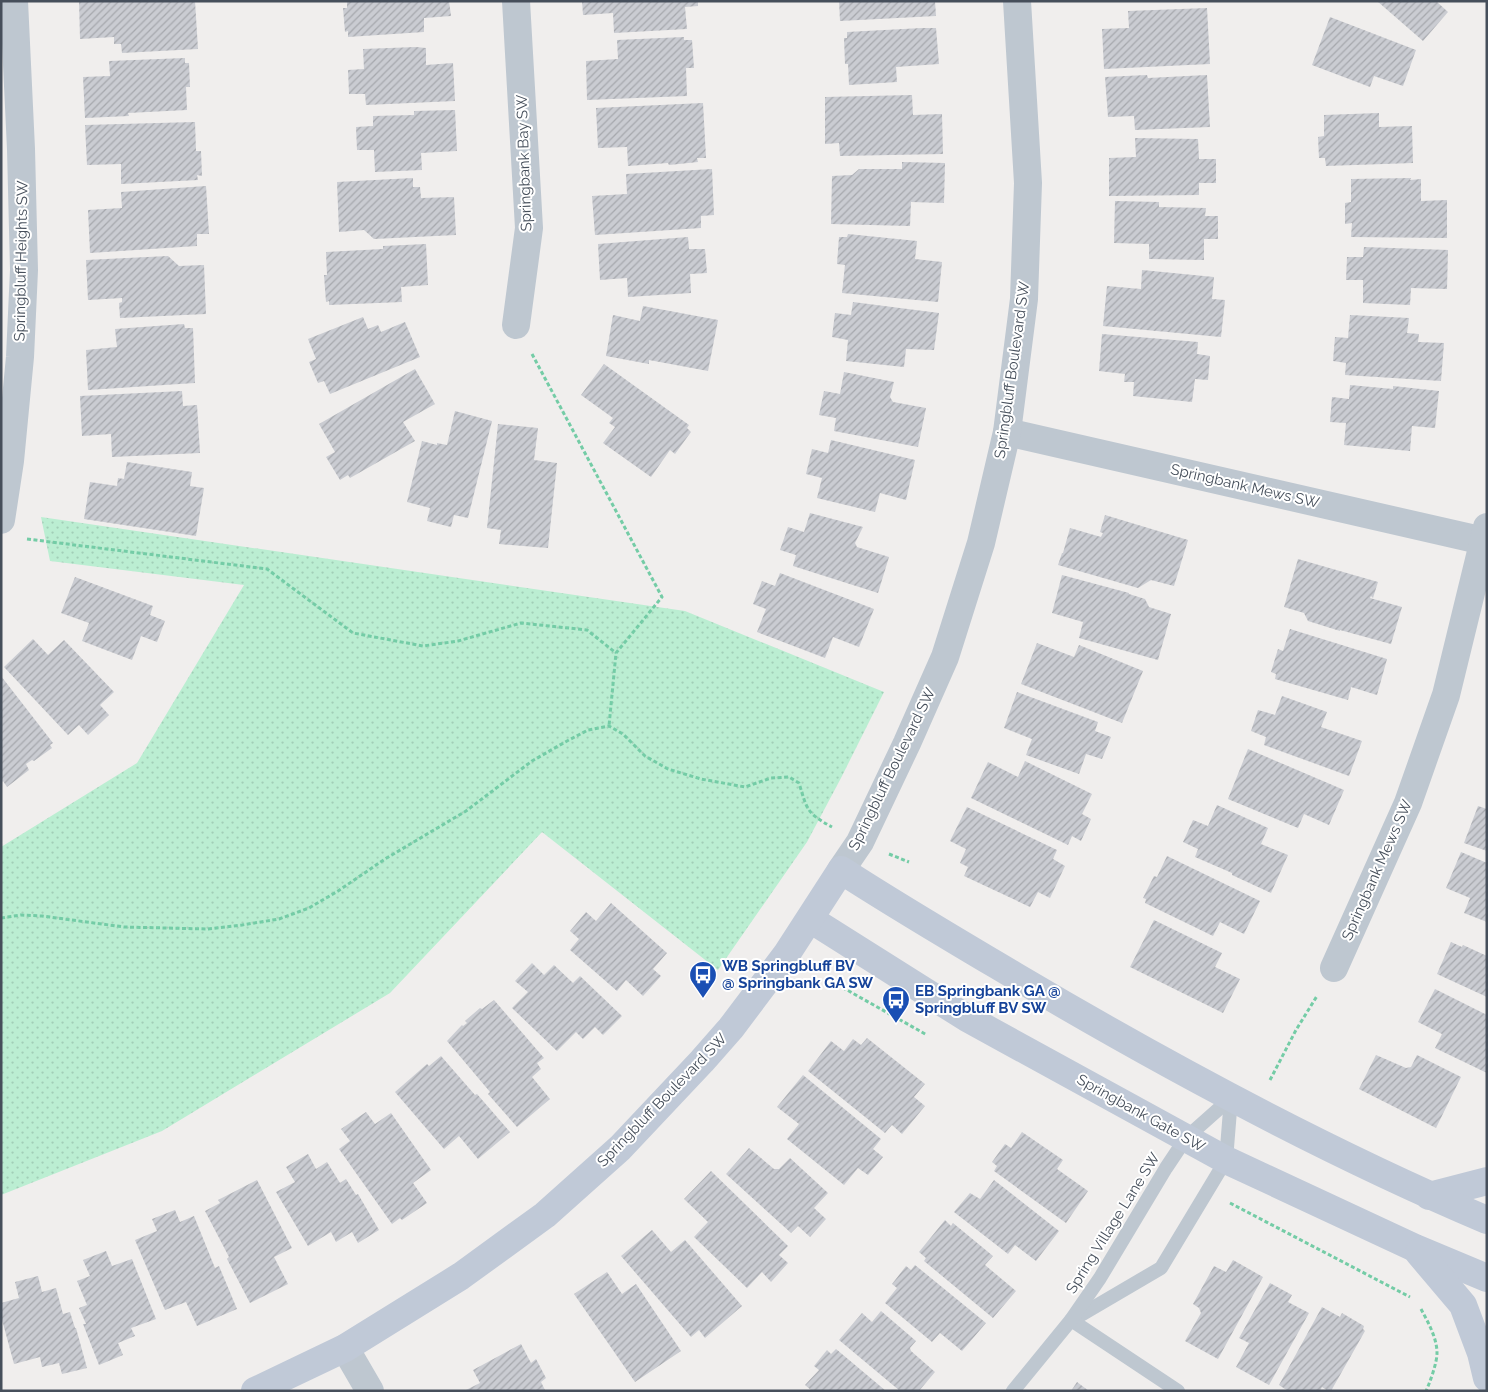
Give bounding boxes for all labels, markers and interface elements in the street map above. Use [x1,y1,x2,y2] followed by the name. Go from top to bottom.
[513,94,535,232] street label: Springbank Bay SW
[11,180,31,342] street label: Springbluff Heights SW
[991,280,1033,460] street label: Springbluff Boulevard SW
[1169,460,1321,512] street label: Springbank Mews SW
[845,685,939,853] street label: Springbluff Boulevard SW
[1338,797,1416,943] street label: Springbank Mews SW
[722,957,873,992] place label: WB Springbluff BV @ Springbank GA SW
[688,960,718,999] bus stop icon: WB Springbluff BV @ Springbank GA SW
[915,982,1061,1017] place label: EB Springbank GA @ Springbluff BV SW
[881,985,911,1024] bus stop icon: EB Springbank GA @ Springbluff BV SW
[593,1029,731,1171] street label: Springbluff Boulevard SW
[1074,1070,1209,1156] street label: Springbank Gate SW
[1062,1149,1164,1297] street label: Spring Village Lane SW

